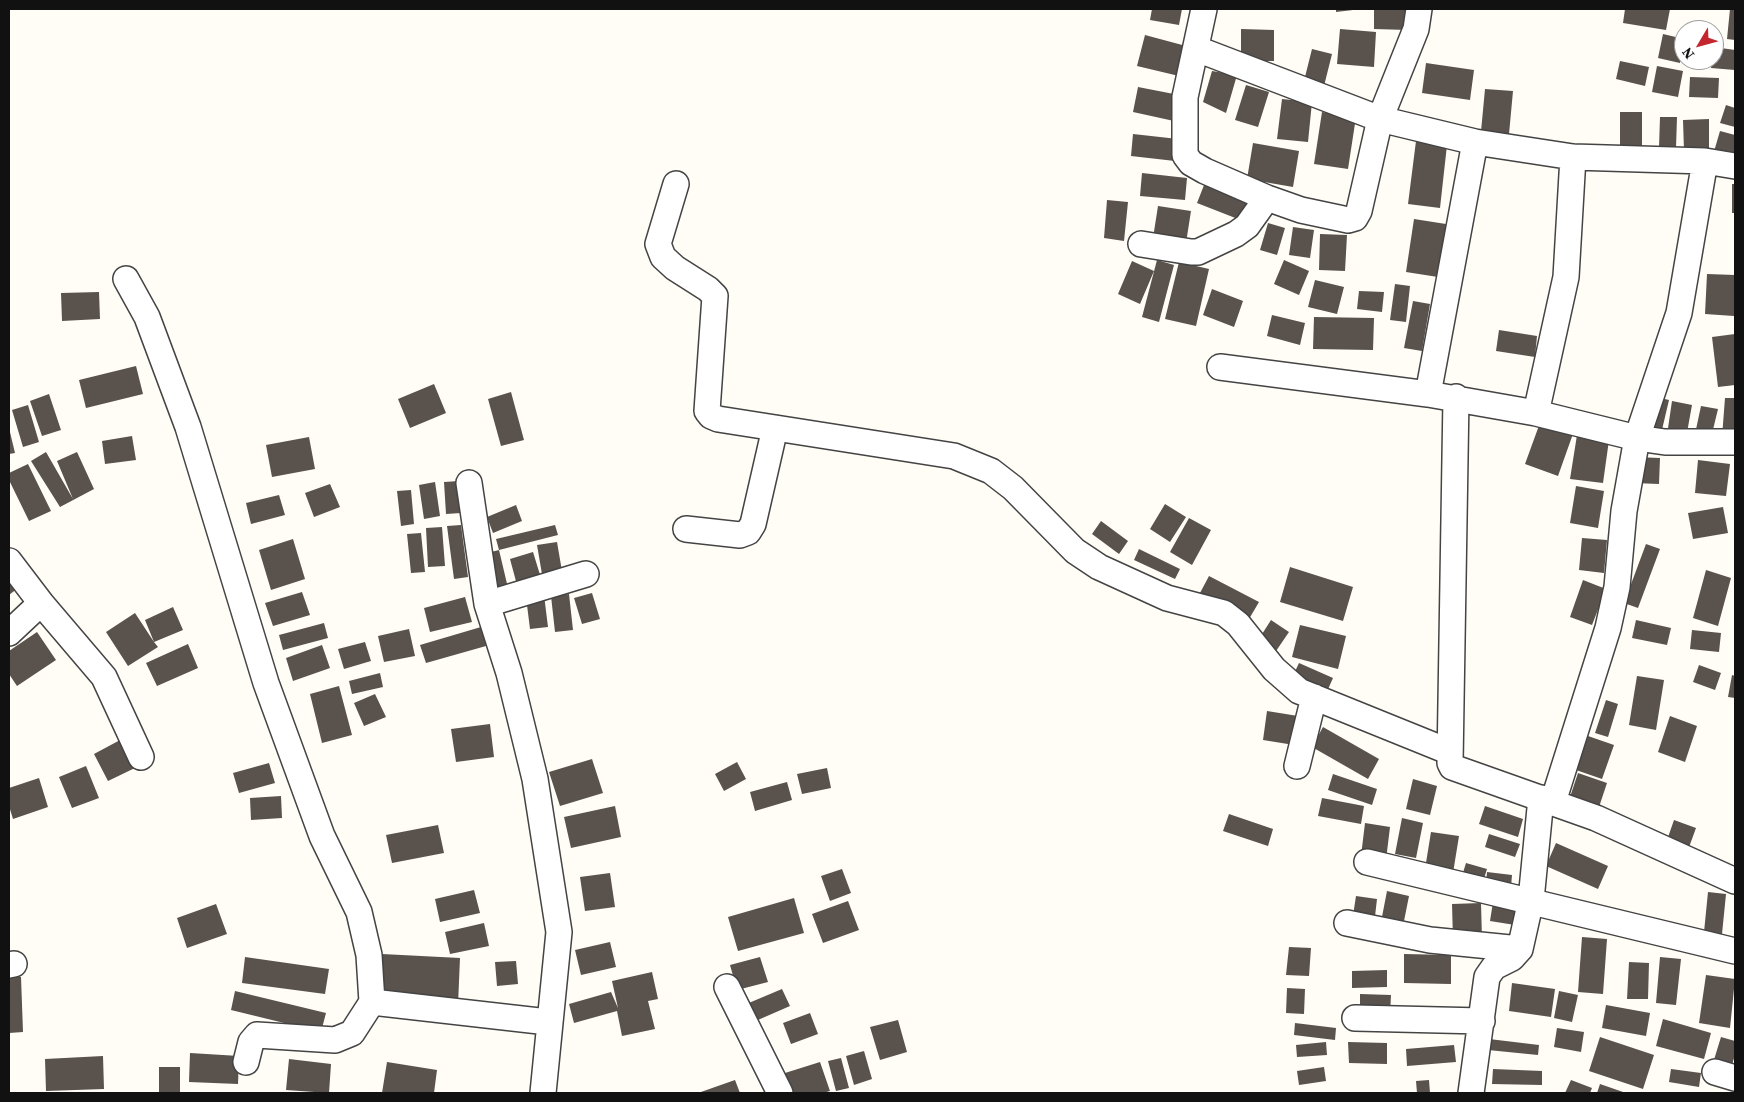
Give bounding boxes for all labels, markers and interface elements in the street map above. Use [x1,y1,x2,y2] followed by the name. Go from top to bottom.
[1674,20,1724,70] north arrow
[1677,43,1699,64] text: N

